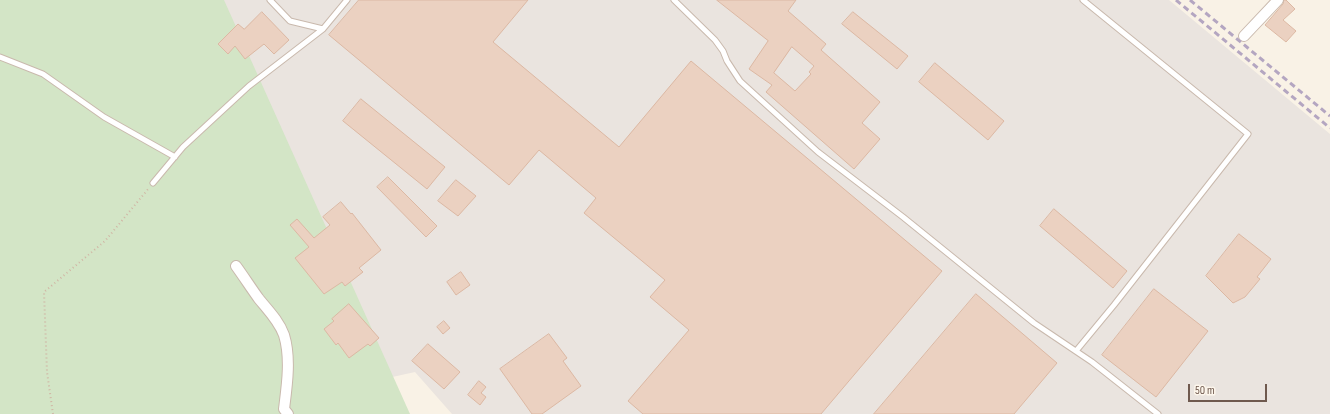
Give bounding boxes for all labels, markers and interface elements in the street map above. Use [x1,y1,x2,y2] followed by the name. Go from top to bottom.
[1190,376,1269,402] scale bar
[1195,383,1215,398] text: 50 m

